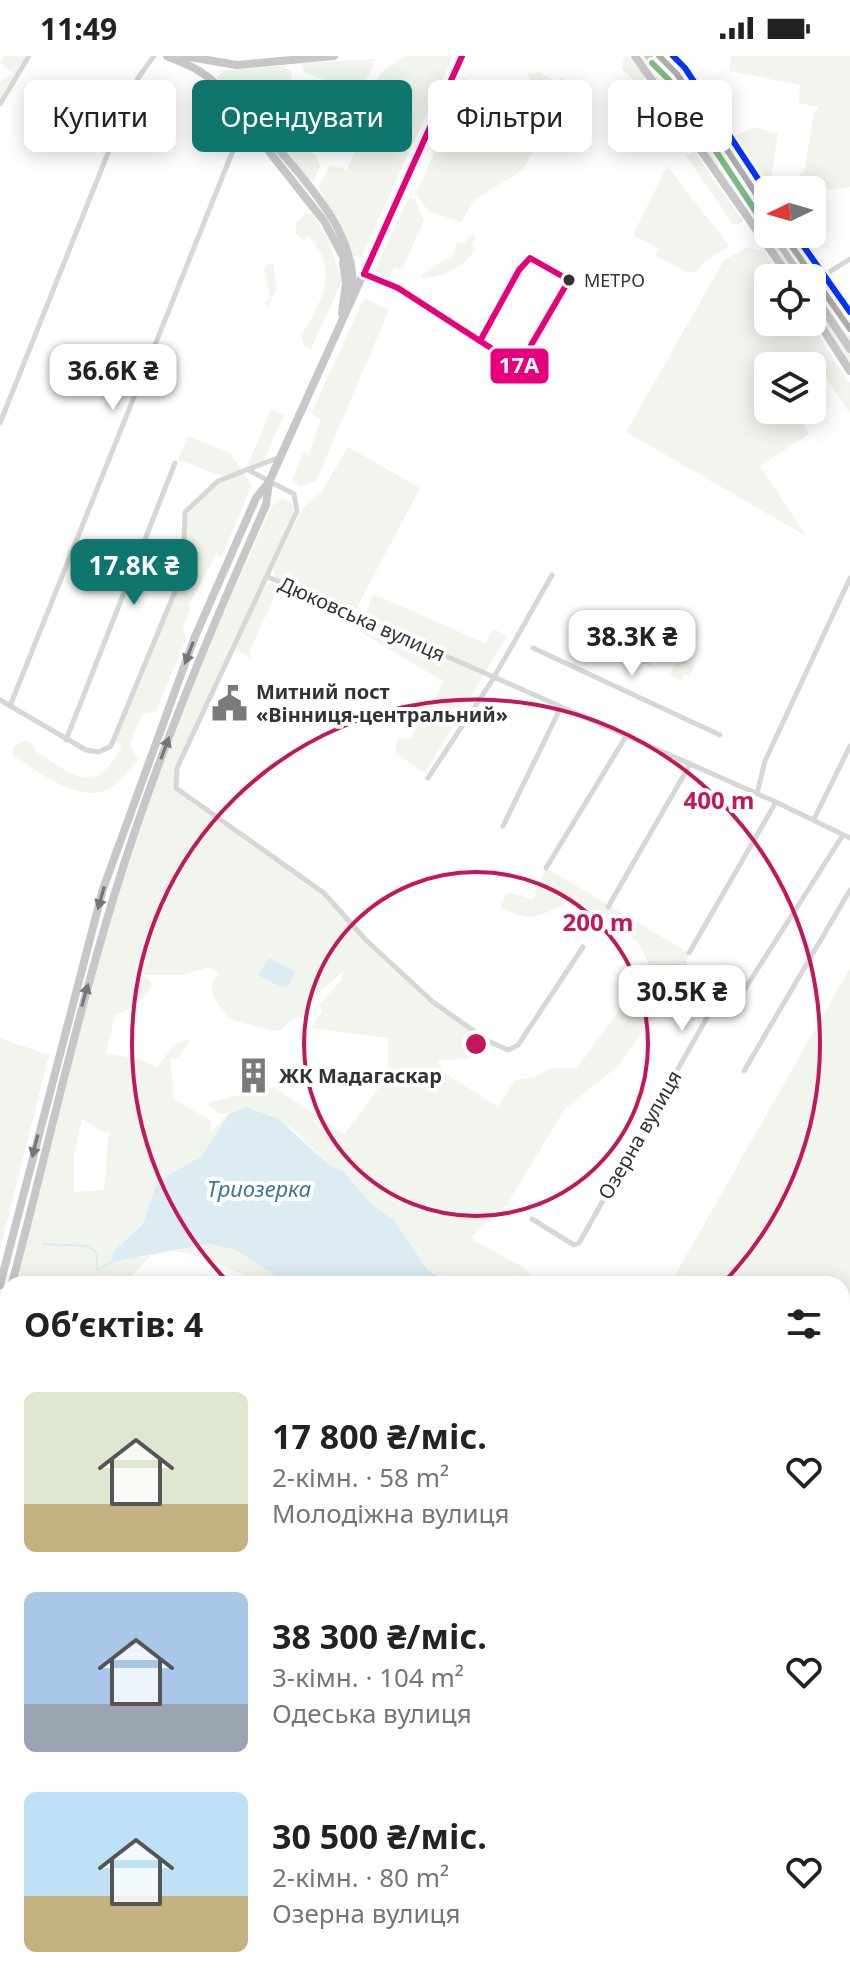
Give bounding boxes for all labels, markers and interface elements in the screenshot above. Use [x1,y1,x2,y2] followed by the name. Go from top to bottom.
[40,8,117,49] text: 11:49
[24,80,176,152] chip: Купити
[192,80,412,152] chip: Орендувати
[428,80,592,152] chip: Фільтри
[608,80,732,152] chip: Нове
[754,176,826,248] north arrow
[754,176,826,424] map controls
[754,264,826,336] button: locate
[584,268,645,292] place label: МЕТРО
[561,272,577,288] marker: МЕТРО
[39,344,187,412] pin: 36.6K ₴
[489,347,550,385] line badge: 17А
[499,349,540,379] text: 17А
[68,352,158,388] text: 36.6K ₴
[754,352,826,424] button: layers
[60,539,208,607] pin: 17.8K ₴
[89,547,179,583] text: 17.8K ₴
[275,570,450,667] street label: Дюковська вулиця
[558,610,706,678] pin: 38.3K ₴
[587,618,677,654] text: 38.3K ₴
[182,641,195,665] one-way arrow
[256,678,508,728] place label: Митний пост «Вінниця-центральний»
[211,684,249,722] public building icon: Митний пост «Вінниця-центральний»
[158,736,171,760] one-way arrow
[684,783,754,816] text: 400 m
[94,886,107,910] one-way arrow
[563,905,633,938] text: 200 m
[608,965,756,1033] pin: 30.5K ₴
[637,973,727,1009] text: 30.5K ₴
[79,983,92,1007] one-way arrow
[462,1030,490,1058] centre of rings
[234,1057,272,1095] building icon: ЖК Мадагаскар
[279,1062,442,1089] place label: ЖК Мадагаскар
[592,1065,688,1204] street label: Озерна вулиця
[29,1133,41,1158] one-way arrow
[207,1173,311,1203] water label: Триозерка
[24,1301,203,1347] text: Об’єктів: 4
[782,1302,826,1346] icon: filters
[272,1413,487,1459] text: 17 800 ₴/міс.
[88,1424,184,1520] icon: home
[782,1450,826,1494] icon: heart
[272,1459,449,1495] text: 2-кімн. · 58 m²
[272,1495,510,1531] text: Молодіжна вулиця
[272,1613,487,1659] text: 38 300 ₴/міс.
[88,1624,184,1720] icon: home
[782,1650,826,1694] icon: heart
[272,1659,464,1695] text: 3-кімн. · 104 m²
[272,1695,472,1731] text: Одеська вулиця
[272,1813,487,1859] text: 30 500 ₴/міс.
[88,1824,184,1920] icon: home
[782,1850,826,1894] icon: heart
[272,1859,449,1895] text: 2-кімн. · 80 m²
[272,1895,460,1931] text: Озерна вулиця

